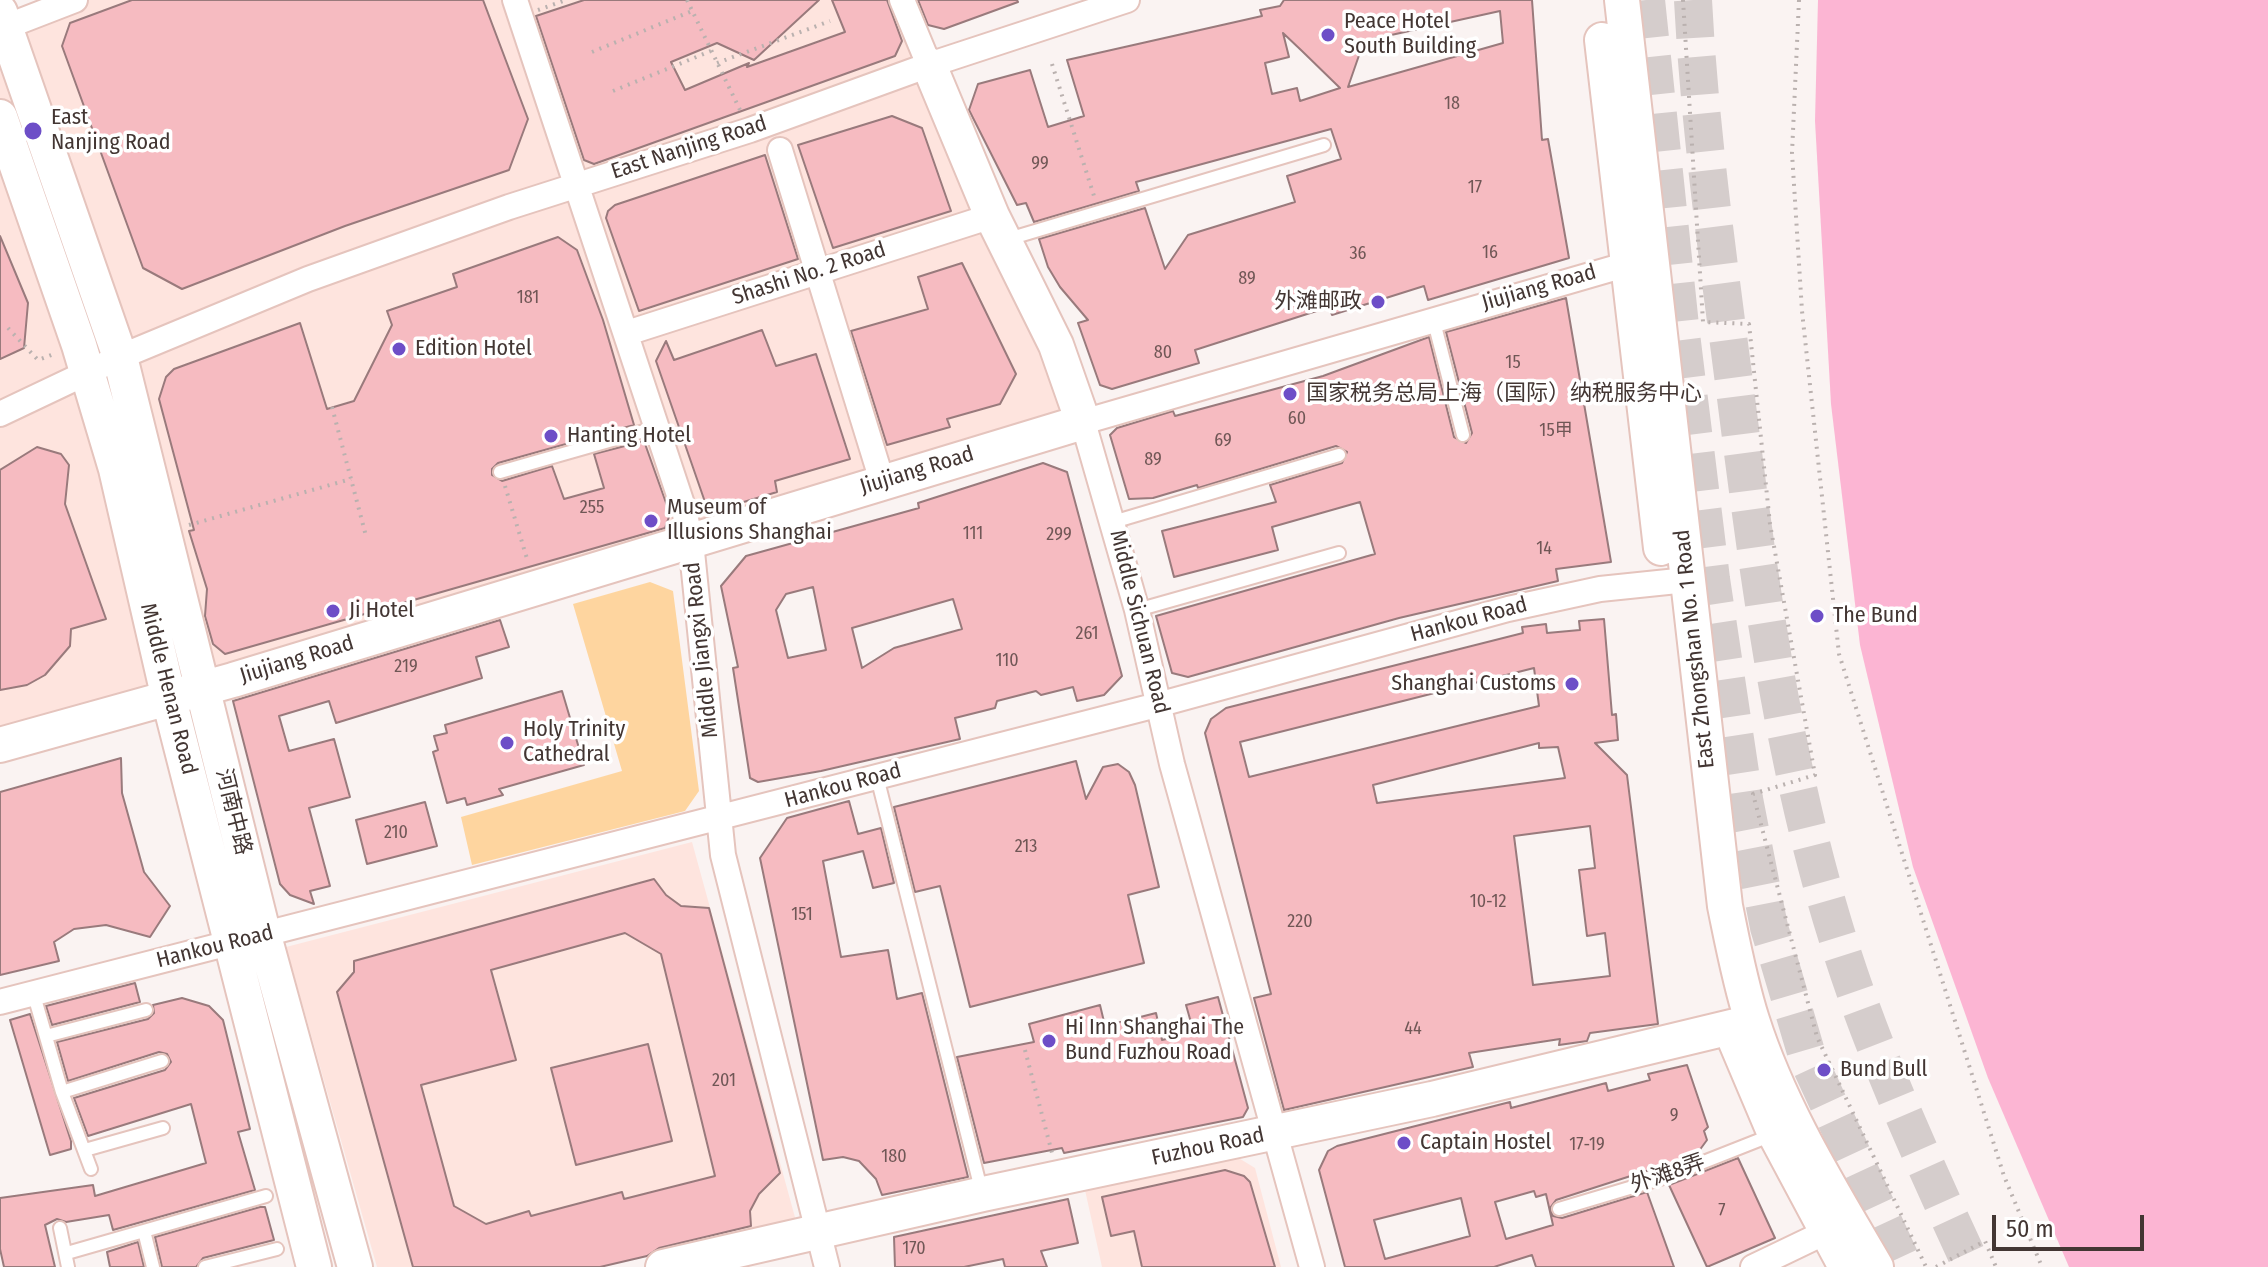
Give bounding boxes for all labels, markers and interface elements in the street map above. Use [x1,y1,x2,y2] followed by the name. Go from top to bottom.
[1344,9,1476,60] place label: Peace Hotel South Building
[1319,26,1337,44] marker: Peace Hotel South Building
[1444,93,1460,115] house number: 18
[51,105,171,156] place label: East Nanjing Road
[608,110,770,186] street label: East Nanjing Road
[22,120,44,142] marker: East Nanjing Road
[1031,153,1049,175] house number: 99
[1468,177,1482,199] house number: 17
[729,237,889,311] street label: Shashi No. 2 Road
[1482,242,1498,264] house number: 16
[1349,243,1367,265] house number: 36
[1479,259,1599,317] street label: Jiujiang Road
[1238,268,1256,290] house number: 89
[517,287,539,309] house number: 181
[1274,289,1362,315] place label: 外滩邮政
[1369,293,1387,311] marker: 外滩邮政
[415,336,532,362] place label: Edition Hotel
[390,340,408,358] marker: Edition Hotel
[1154,342,1172,364] house number: 80
[1505,352,1521,374] house number: 15
[1306,381,1702,407] place label: 国家税务总局上海（国际）纳税服务中心
[1281,385,1299,403] marker: 国家税务总局上海（国际）纳税服务中心
[1288,408,1306,430] house number: 60
[1539,420,1573,442] house number: 15甲
[567,423,691,449] place label: Hanting Hotel
[542,427,560,445] marker: Hanting Hotel
[1214,430,1232,452] house number: 69
[857,441,977,501] street label: Jiujiang Road
[1144,449,1162,471] house number: 89
[667,495,832,546] place label: Museum of Illusions Shanghai
[580,497,604,519] house number: 255
[642,512,660,530] marker: Museum of Illusions Shanghai
[963,523,983,545] house number: 111
[1046,524,1072,546] house number: 299
[1103,527,1175,717] street label: Middle Sichuan Road
[1669,528,1721,770] street label: East Zhongshan No. 1 Road
[1536,538,1552,560] house number: 14
[680,561,724,739] street label: Middle Jiangxi Road
[1408,592,1530,648] street label: Hankou Road
[349,598,414,624] place label: Ji Hotel
[134,601,202,777] street label: Middle Henan Road
[324,602,342,620] marker: Ji Hotel
[1833,603,1918,629] place label: The Bund
[1808,607,1826,625] marker: The Bund
[1075,623,1099,645] house number: 261
[237,630,357,690] street label: Jiujiang Road
[995,650,1019,672] house number: 110
[394,656,418,678] house number: 219
[1391,671,1556,697] place label: Shanghai Customs
[1563,675,1581,693] marker: Shanghai Customs
[523,717,625,768] place label: Holy Trinity Cathedral
[498,734,516,752] marker: Holy Trinity Cathedral
[782,758,904,814] street label: Hankou Road
[210,766,256,858] street label: 河南中路
[384,822,408,844] house number: 210
[1015,836,1037,858] house number: 213
[1470,891,1506,913] house number: 10-12
[791,904,813,926] house number: 151
[1287,911,1313,933] house number: 220
[154,920,276,974] street label: Hankou Road
[1065,1015,1244,1066] place label: Hi Inn Shanghai The Bund Fuzhou Road
[1404,1018,1422,1040] house number: 44
[1040,1032,1058,1050] marker: Hi Inn Shanghai The Bund Fuzhou Road
[1840,1057,1927,1083] place label: Bund Bull
[1815,1061,1833,1079] marker: Bund Bull
[712,1070,736,1092] house number: 201
[1670,1105,1678,1127] house number: 9
[1149,1122,1267,1172] street label: Fuzhou Road
[1420,1130,1551,1156] place label: Captain Hostel
[1395,1134,1413,1152] marker: Captain Hostel
[1569,1134,1605,1156] house number: 17-19
[881,1146,907,1168] house number: 180
[1627,1149,1709,1199] street label: 外滩8弄
[1996,1199,2148,1249] scale bar
[1718,1200,1726,1222] house number: 7
[2006,1215,2054,1243] text: 50 m
[902,1238,926,1260] house number: 170

